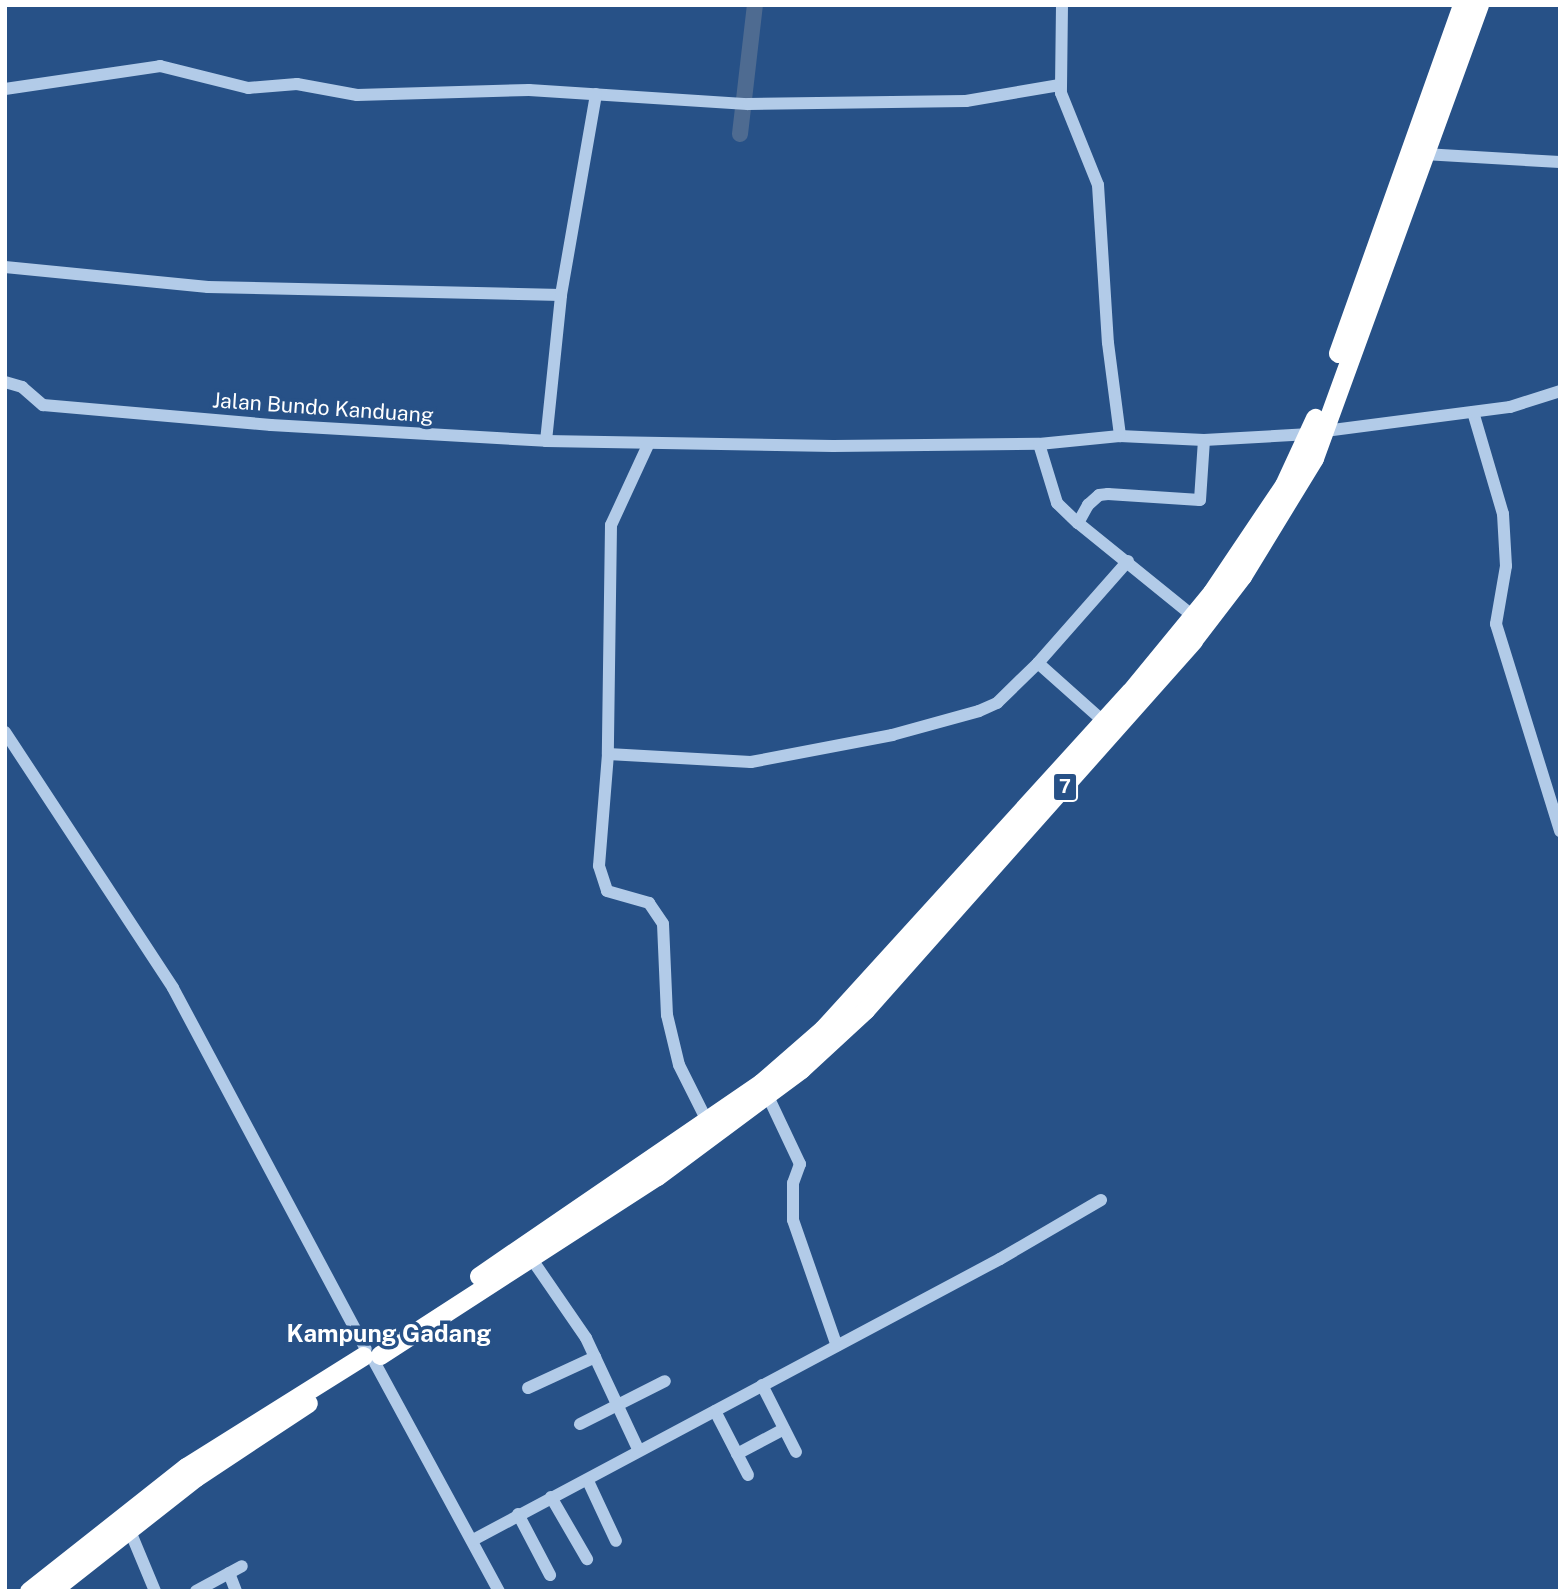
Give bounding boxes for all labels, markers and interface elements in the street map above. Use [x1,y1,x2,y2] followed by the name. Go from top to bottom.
[211,388,435,428] street label: Jalan Bundo Kanduang
[1051,772,1079,802] road number: 7
[287,1320,491,1348] district label: Kampung Gadang

